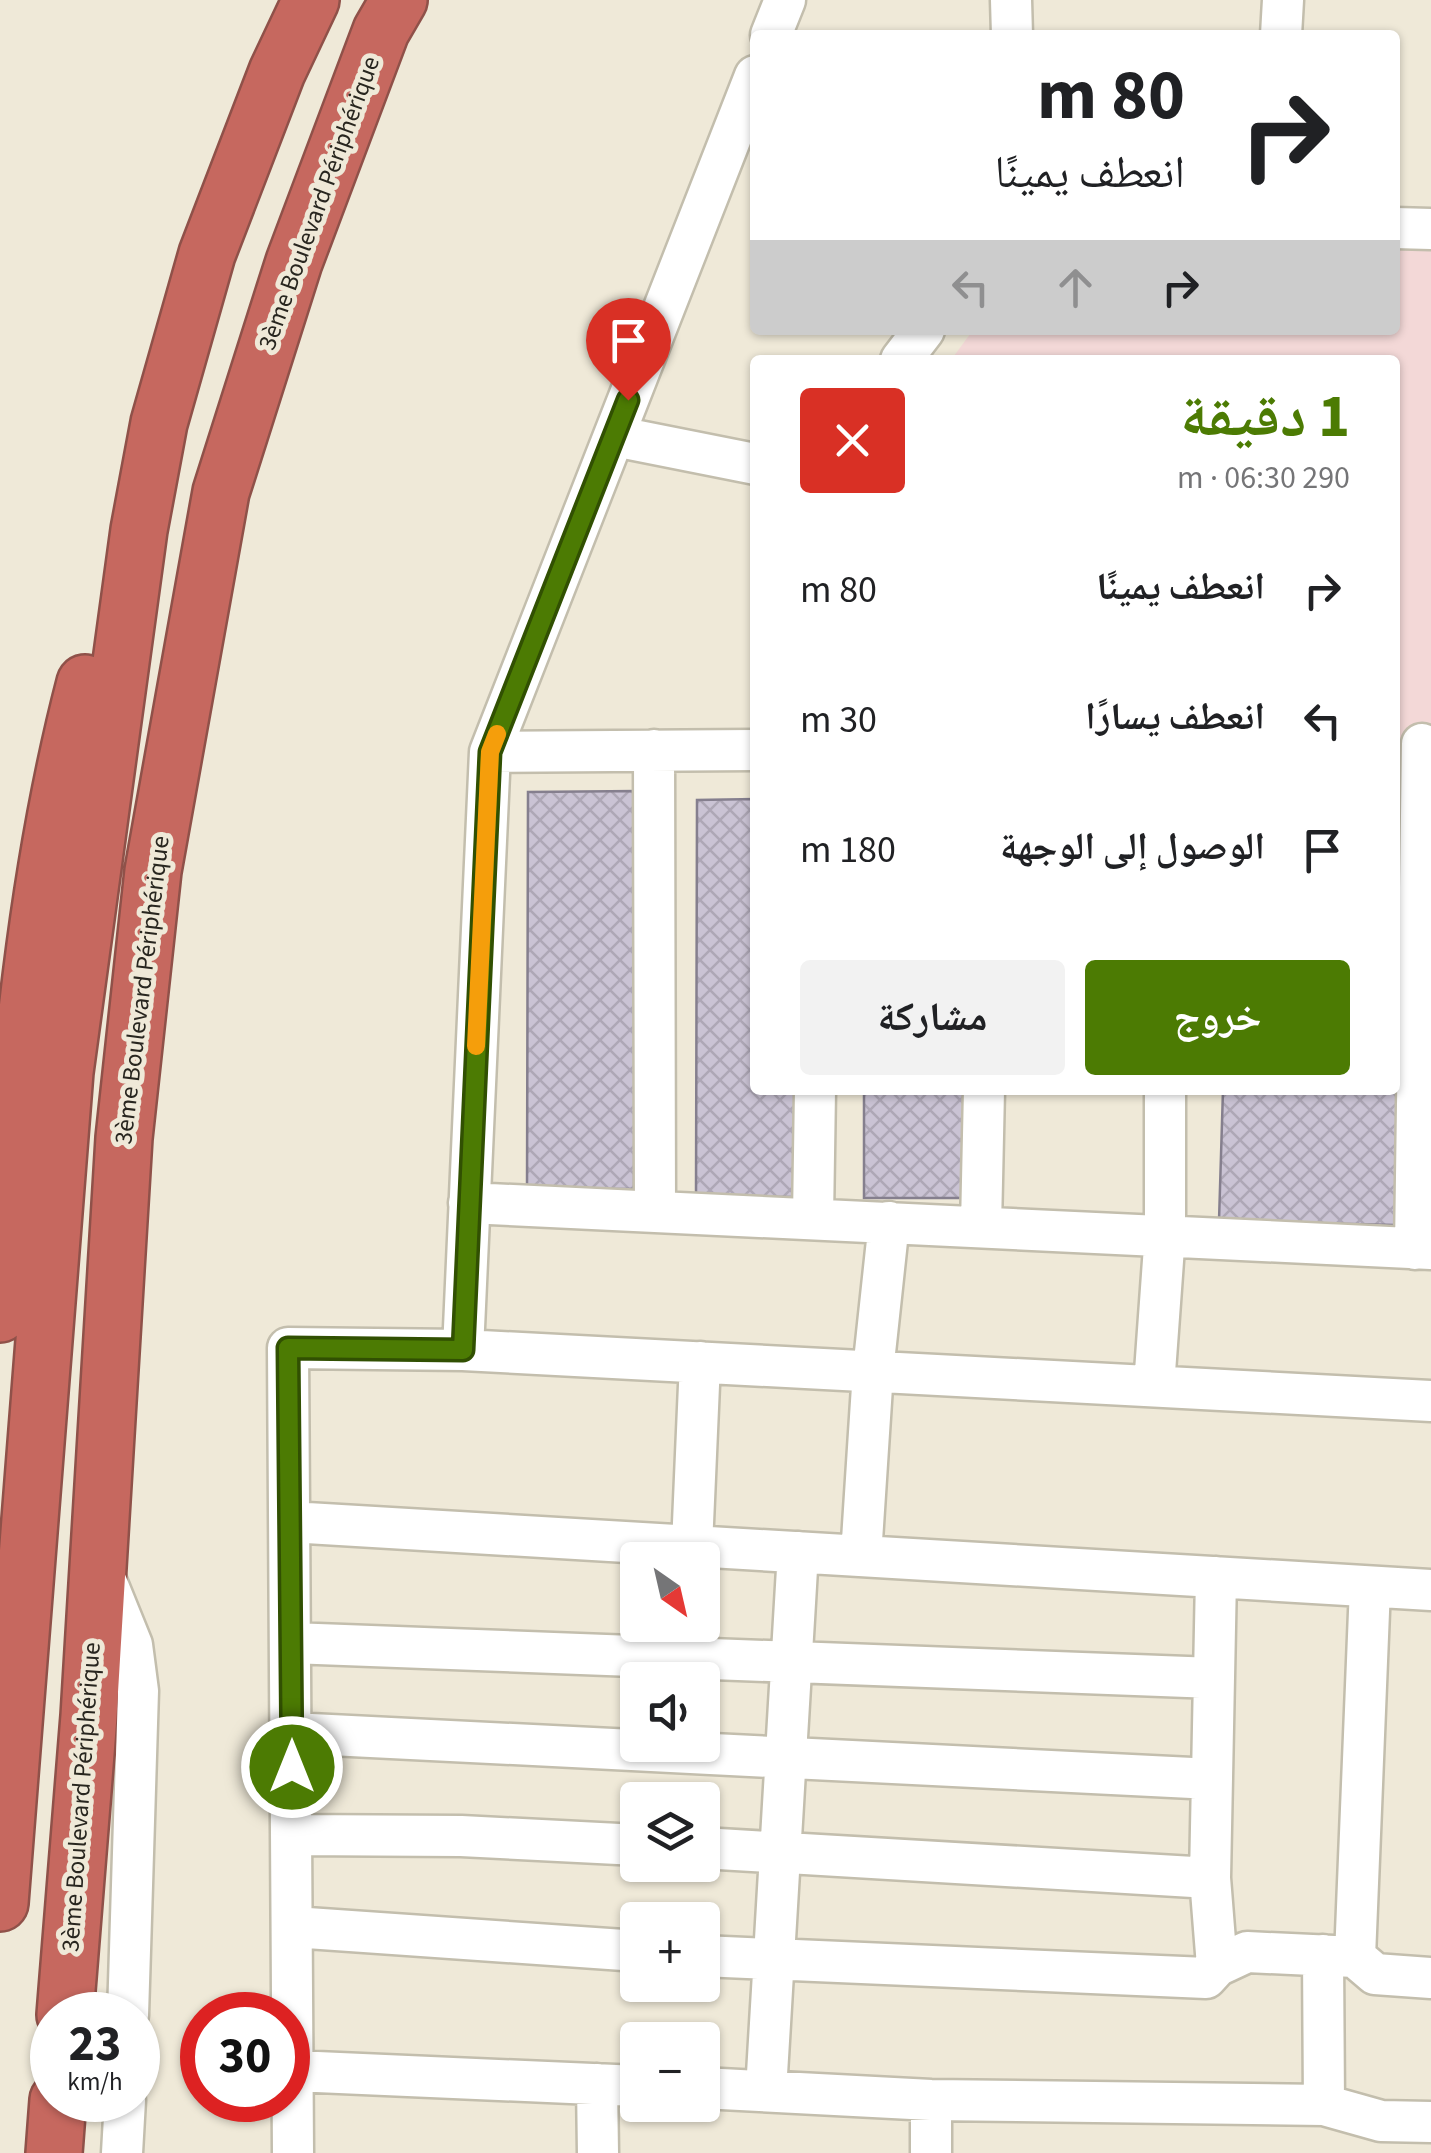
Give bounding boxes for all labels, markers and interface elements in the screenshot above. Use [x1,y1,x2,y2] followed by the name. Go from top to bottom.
[1037,46,1185,146] text: 80 m
[249,51,389,355] street label: 3ème Boulevard Périphérique
[1220,70,1350,200] icon: right
[994,141,1185,205] text: انعطف يمينًا
[943,260,998,315] icon: left
[1048,260,1103,315] icon: ahead
[1153,260,1208,315] icon: right
[586,298,671,401] pin
[601,313,656,368] icon: arrive
[1180,375,1350,460] text: 1 دقيقة
[800,388,905,493] button: close
[1177,455,1350,501] text: 290 m · 06:30
[1096,560,1265,614] text: انعطف يمينًا
[800,563,877,617] text: 80 m
[1295,563,1350,618] icon: right
[1085,690,1265,744] text: انعطف يسارًا
[800,693,877,747] text: 30 m
[1295,693,1350,748] icon: left
[1000,820,1265,874] text: الوصول إلى الوجهة
[800,823,896,877] text: 180 m
[1295,823,1350,878] icon: arrive
[105,834,179,1146] street label: 3ème Boulevard Périphérique
[800,960,1065,1075] button: مشاركة
[1085,960,1350,1075] button: خروج
[620,1542,720,1642] north arrow
[620,1542,720,2122] map controls
[52,1641,110,1953] street label: 3ème Boulevard Périphérique
[620,1662,720,1762] button: sound
[240,1715,344,1819] position arrow
[620,1782,720,1882] button: layers
[620,1902,720,2002] button: +
[180,1992,310,2122] speed limit sign: 30
[69,2009,121,2080] text: 23
[620,2022,720,2122] button: −
[67,2064,123,2100] text: km/h

